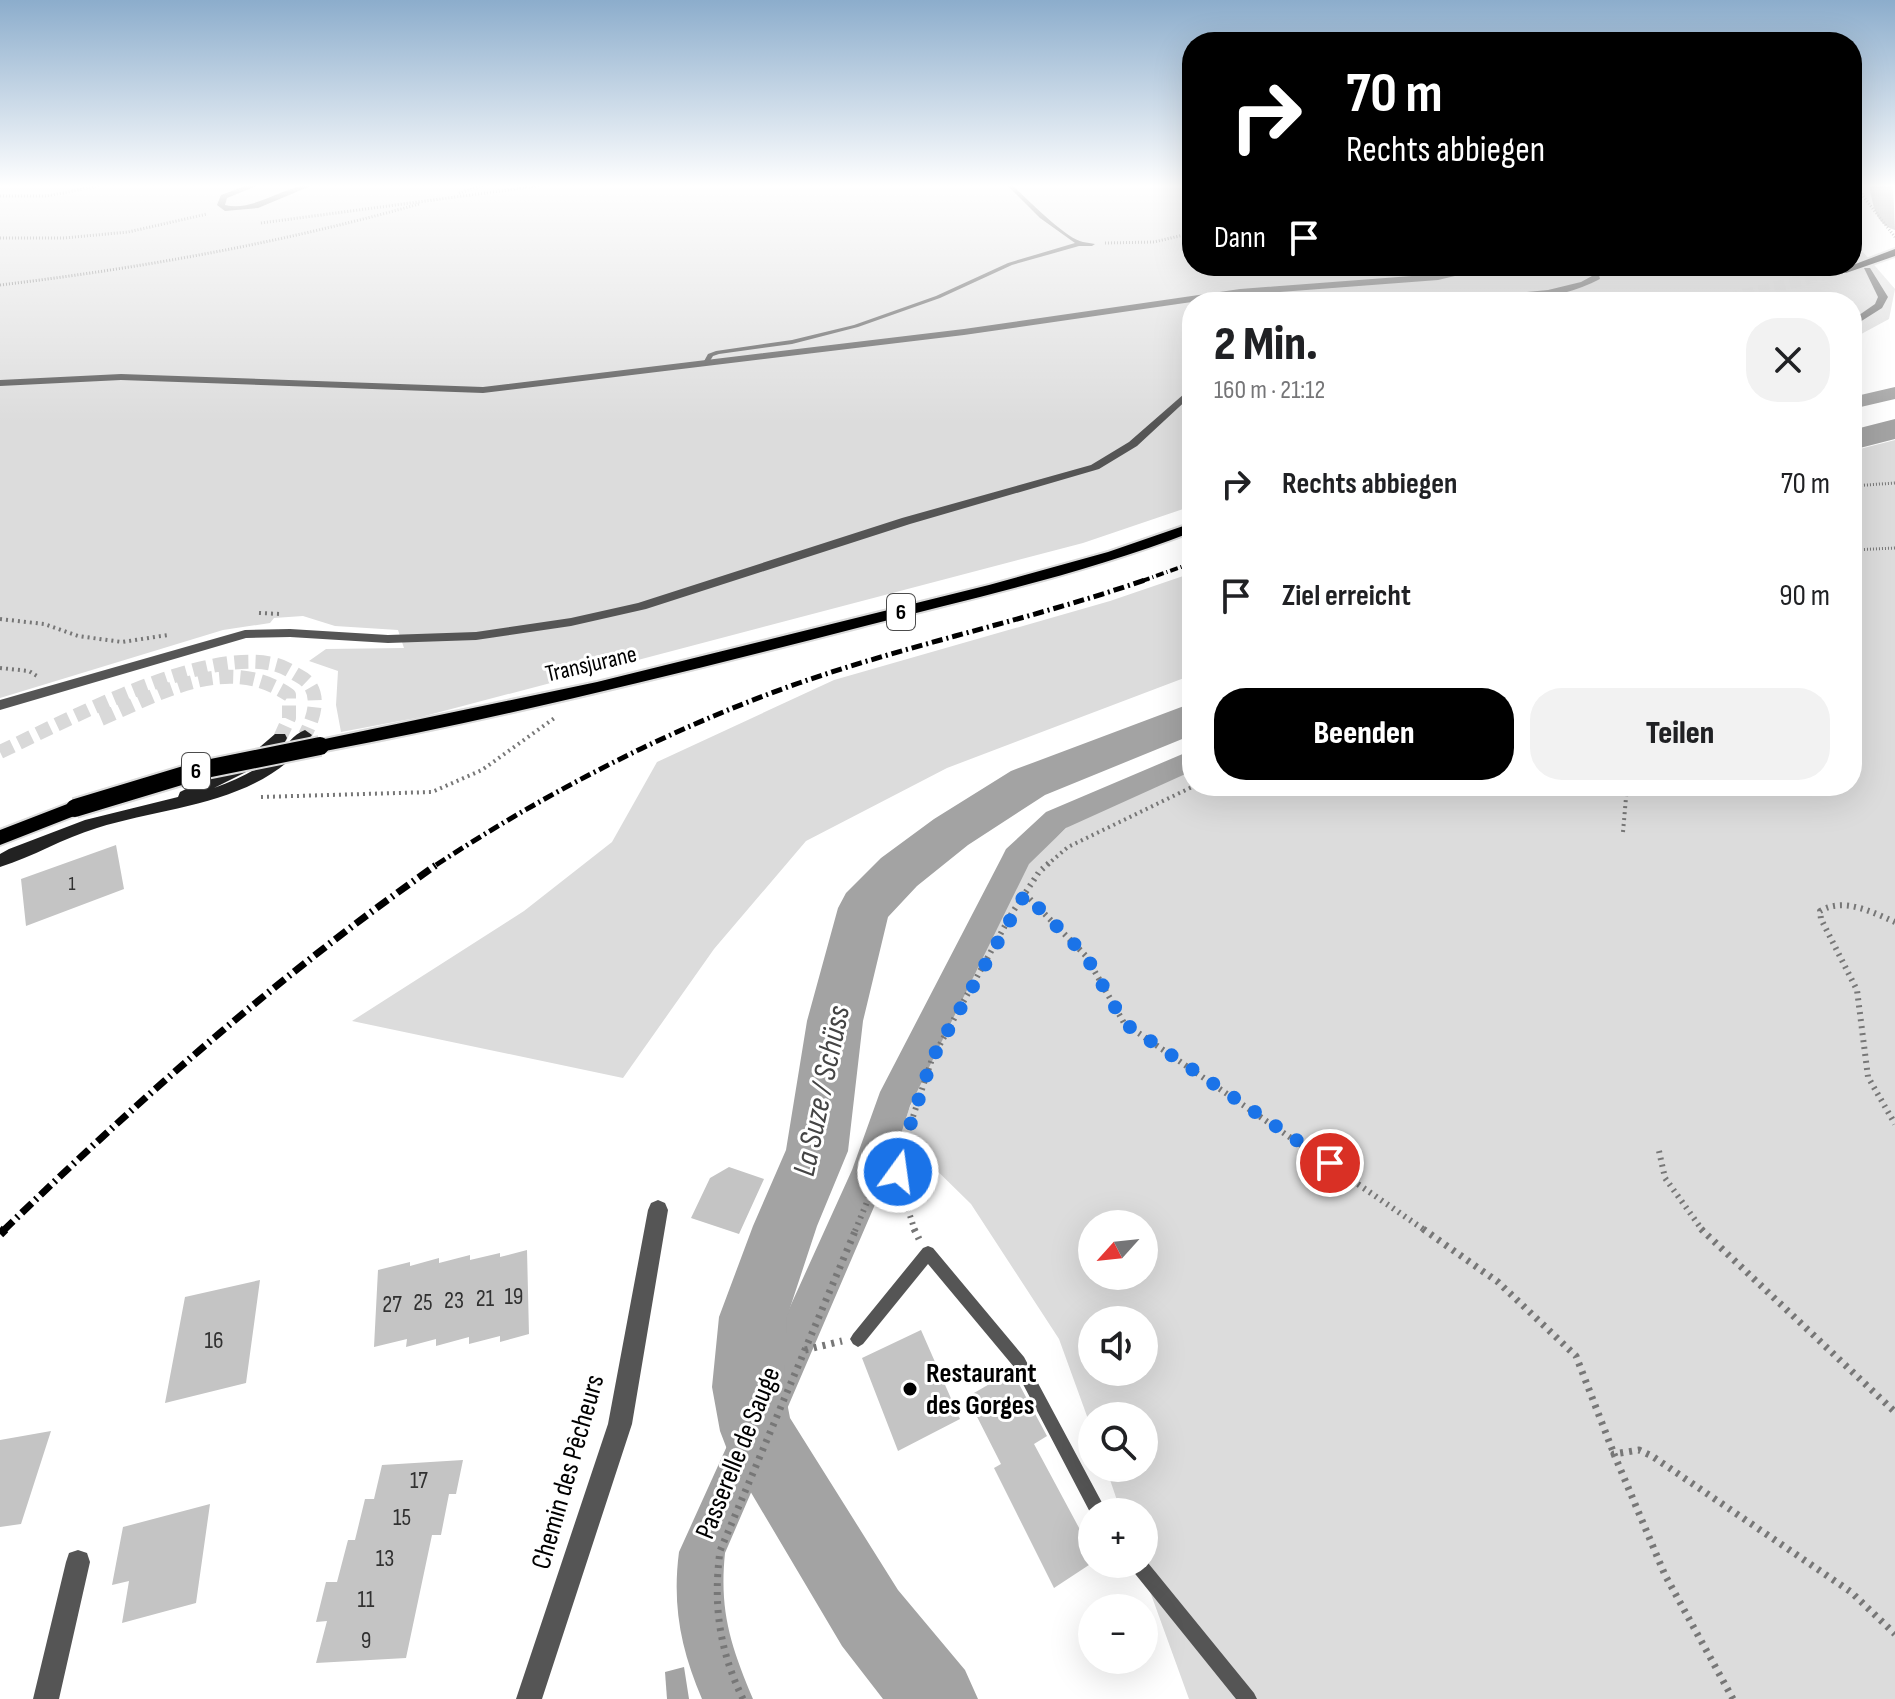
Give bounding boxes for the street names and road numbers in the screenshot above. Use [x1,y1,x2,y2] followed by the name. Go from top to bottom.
[887,594,915,630] road number: 6
[543,639,639,689] street label: Transjurane
[182,753,210,789] road number: 6
[689,1362,787,1544] street label: Passerelle de Sauge
[524,1371,612,1573] street label: Chemin des Pêcheurs

